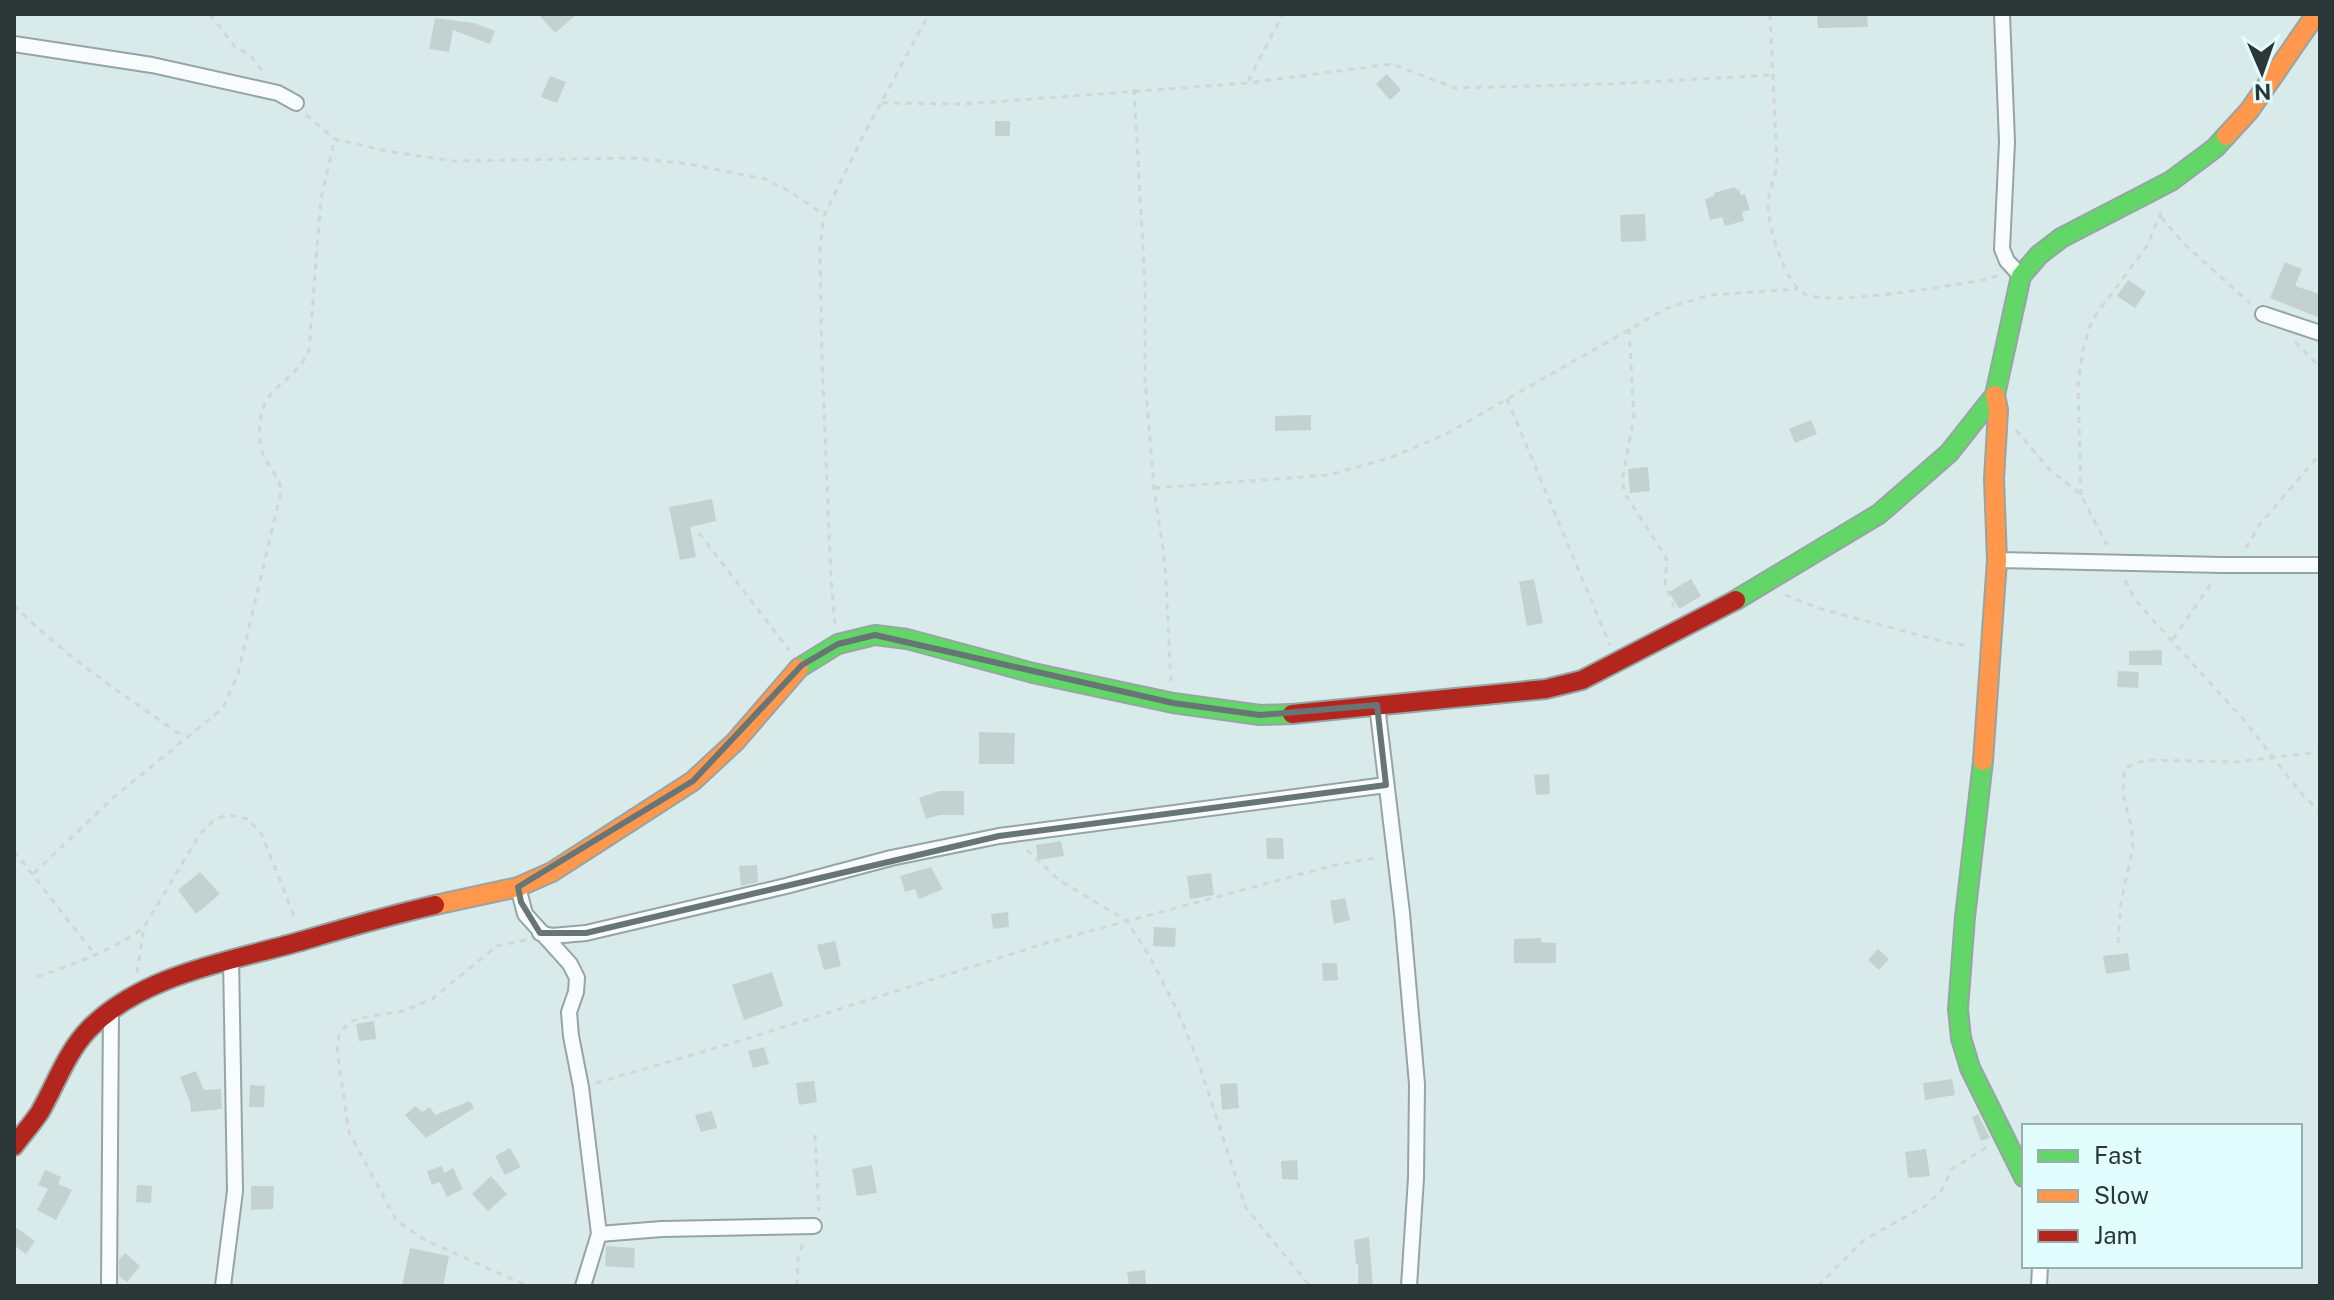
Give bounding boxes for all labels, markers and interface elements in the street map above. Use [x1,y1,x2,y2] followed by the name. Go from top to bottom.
[2222,32,2302,112] north arrow
[2254,79,2272,105] text: N
[2022,1124,2302,1268] legend
[2094,1141,2142,1169] text: Fast
[2094,1181,2149,1209] text: Slow
[2094,1221,2137,1249] text: Jam

